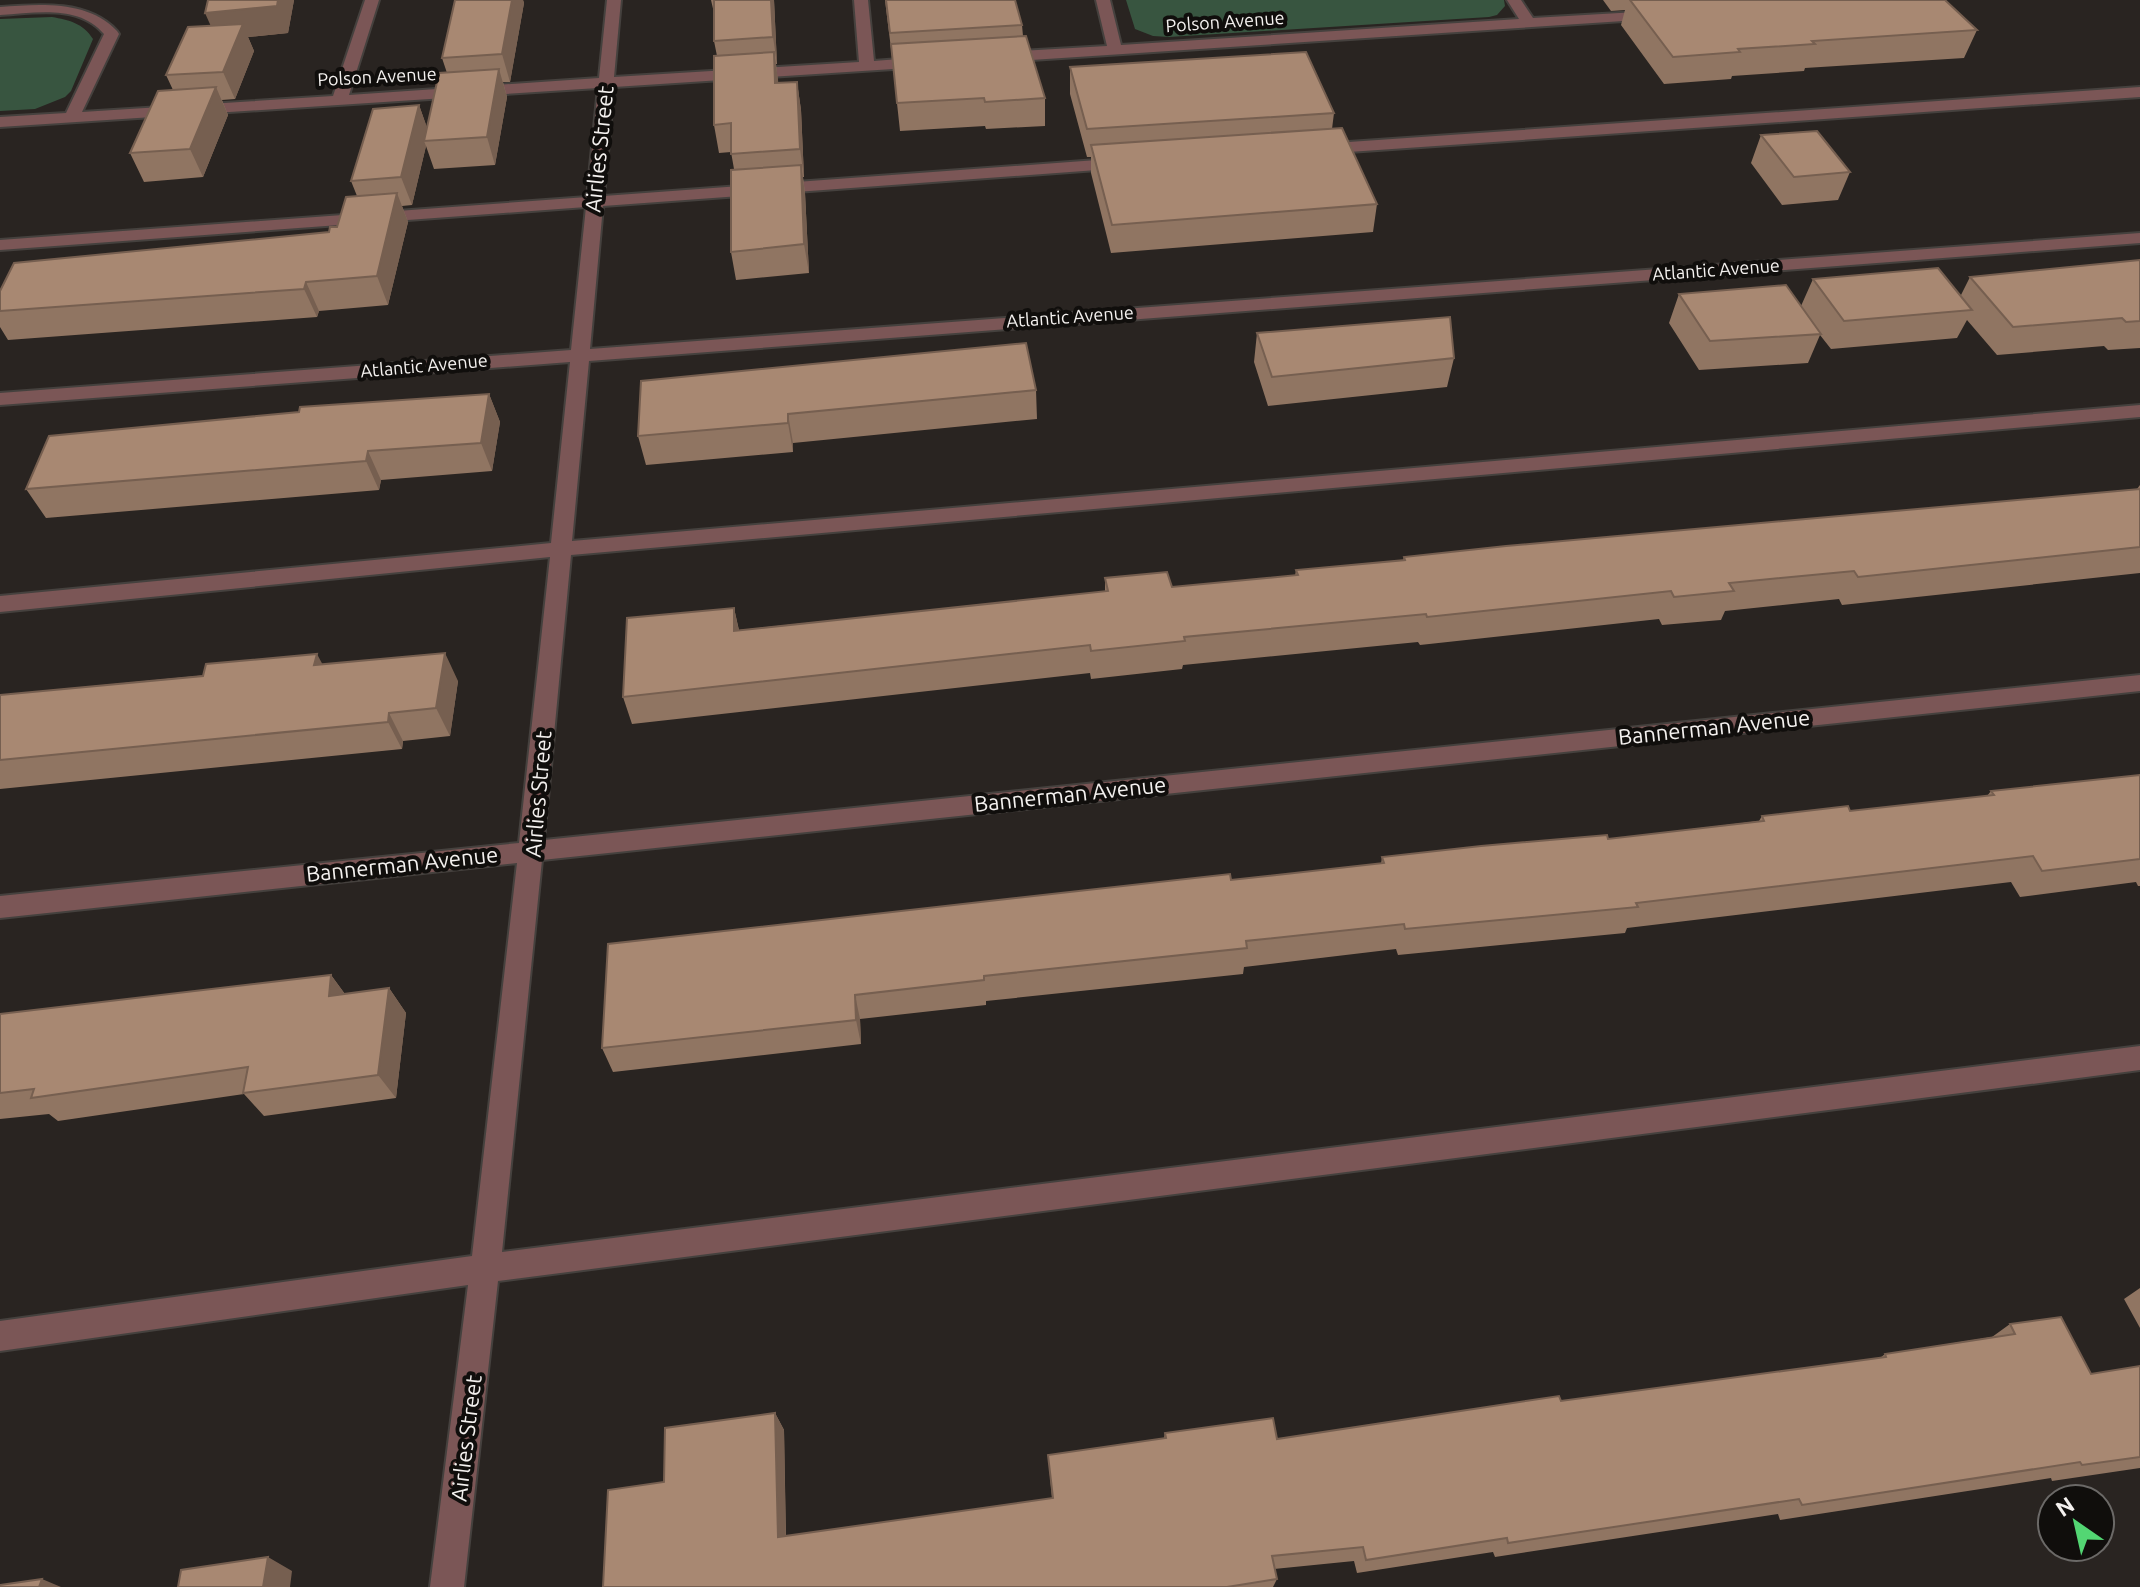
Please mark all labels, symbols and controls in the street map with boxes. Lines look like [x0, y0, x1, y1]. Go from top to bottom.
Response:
street label: Polson Avenue [1165, 7, 1285, 35]
street label: Polson Avenue [317, 63, 437, 89]
street label: Airlies Street [579, 84, 618, 214]
street label: Atlantic Avenue [1652, 255, 1780, 283]
street label: Atlantic Avenue [1006, 302, 1134, 330]
street label: Atlantic Avenue [359, 349, 488, 381]
street label: Bannerman Avenue [1617, 704, 1811, 749]
street label: Airlies Street [520, 729, 556, 858]
street label: Bannerman Avenue [973, 771, 1167, 816]
street label: Bannerman Avenue [305, 841, 499, 886]
street label: Airlies Street [445, 1373, 486, 1503]
north arrow [2036, 1483, 2116, 1563]
text: N [2051, 1491, 2078, 1521]

